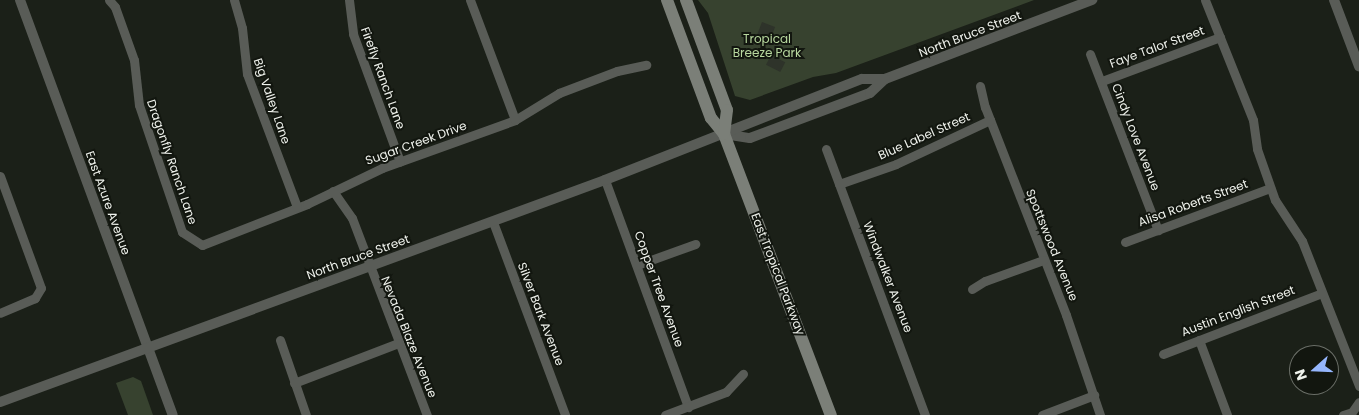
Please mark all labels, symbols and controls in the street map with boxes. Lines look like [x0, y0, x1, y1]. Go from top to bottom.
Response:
street label: North Bruce Street [917, 8, 1023, 60]
street label: Faye Talor Street [1108, 23, 1206, 71]
street label: Firefly Ranch Lane [358, 25, 408, 131]
park label: Tropical Breeze Park [733, 32, 801, 60]
street label: Big Valley Lane [251, 56, 293, 146]
street label: Cindy Love Avenue [1109, 82, 1163, 192]
street label: Dragonfly Ranch Lane [144, 98, 200, 226]
street label: Blue Label Street [876, 109, 972, 163]
street label: Sugar Creek Drive [363, 118, 469, 168]
street label: East Azure Avenue [83, 149, 133, 257]
street label: Alisa Roberts Street [1136, 176, 1250, 230]
street label: Spottswood Avenue [1023, 187, 1081, 303]
street label: East Tropical Parkway [748, 211, 808, 337]
street label: Windwalker Avenue [860, 219, 916, 335]
street label: Copper Tree Avenue [631, 229, 687, 349]
street label: North Bruce Street [305, 232, 411, 282]
street label: Silver Bark Avenue [515, 260, 567, 368]
street label: Nevada Blaze Avenue [378, 274, 440, 400]
street label: Austin English Street [1179, 283, 1297, 339]
north arrow [1289, 345, 1339, 395]
text: N [1290, 366, 1312, 383]

